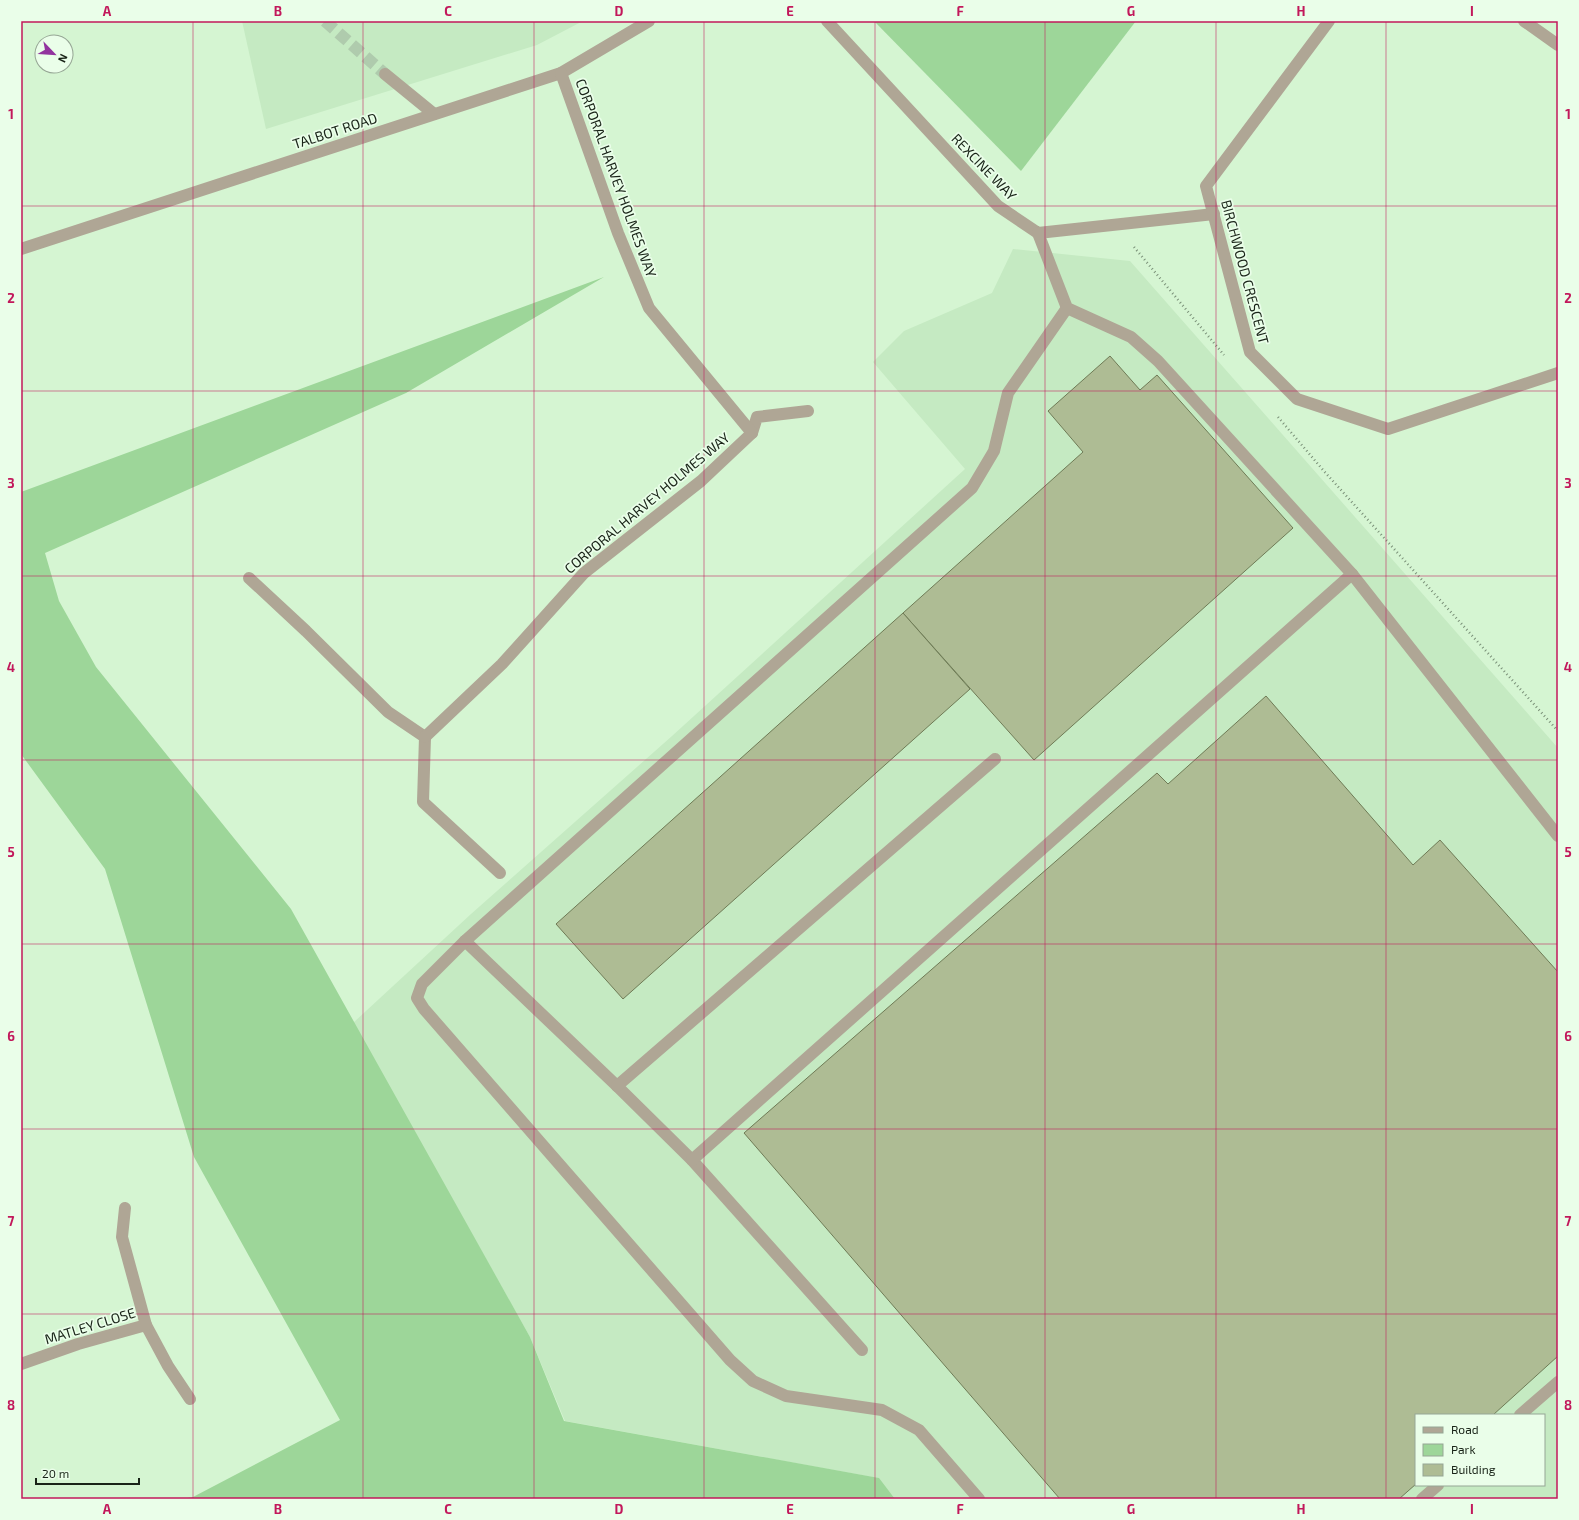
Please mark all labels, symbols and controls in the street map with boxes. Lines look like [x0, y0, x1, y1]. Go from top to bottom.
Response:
text: A [103, 3, 112, 19]
text: B [274, 3, 282, 19]
text: C [444, 3, 452, 19]
text: D [615, 3, 624, 19]
text: E [786, 3, 794, 19]
text: F [956, 3, 964, 19]
text: G [1127, 3, 1135, 19]
text: H [1297, 3, 1306, 19]
text: I [1470, 3, 1474, 19]
north arrow [34, 34, 74, 74]
text: N [56, 52, 71, 65]
street label: CORPORAL HARVEY HOLMES WAY [573, 76, 660, 280]
text: 1 [8, 106, 14, 122]
text: 1 [1565, 106, 1571, 122]
street label: TALBOT ROAD [290, 109, 379, 152]
street label: REXCINE WAY [948, 130, 1020, 203]
street label: BIRCHWOOD CRESCENT [1218, 198, 1273, 346]
text: 2 [7, 290, 15, 306]
text: 2 [1564, 290, 1572, 306]
street label: CORPORAL HARVEY HOLMES WAY [561, 429, 733, 577]
text: 3 [7, 475, 15, 491]
text: 3 [1564, 475, 1572, 491]
text: 4 [7, 659, 15, 675]
text: 4 [1564, 659, 1572, 675]
text: 5 [7, 844, 15, 860]
text: 5 [1564, 844, 1572, 860]
text: 6 [7, 1028, 15, 1044]
text: 6 [1564, 1028, 1572, 1044]
text: 7 [8, 1213, 15, 1229]
text: 7 [1565, 1213, 1572, 1229]
street label: MATLEY CLOSE [42, 1304, 137, 1347]
text: 8 [7, 1397, 15, 1413]
text: 8 [1564, 1397, 1572, 1413]
legend [1415, 1414, 1545, 1486]
text: Road [1451, 1422, 1479, 1436]
text: Park [1451, 1442, 1476, 1456]
scale bar [36, 1460, 139, 1486]
text: Building [1451, 1462, 1496, 1476]
text: 20 m [42, 1466, 69, 1480]
text: A [103, 1501, 112, 1517]
text: B [274, 1501, 282, 1517]
text: C [444, 1501, 452, 1517]
text: D [615, 1501, 624, 1517]
text: E [786, 1501, 794, 1517]
text: F [956, 1501, 964, 1517]
text: G [1127, 1501, 1135, 1517]
text: H [1297, 1501, 1306, 1517]
text: I [1470, 1501, 1474, 1517]

